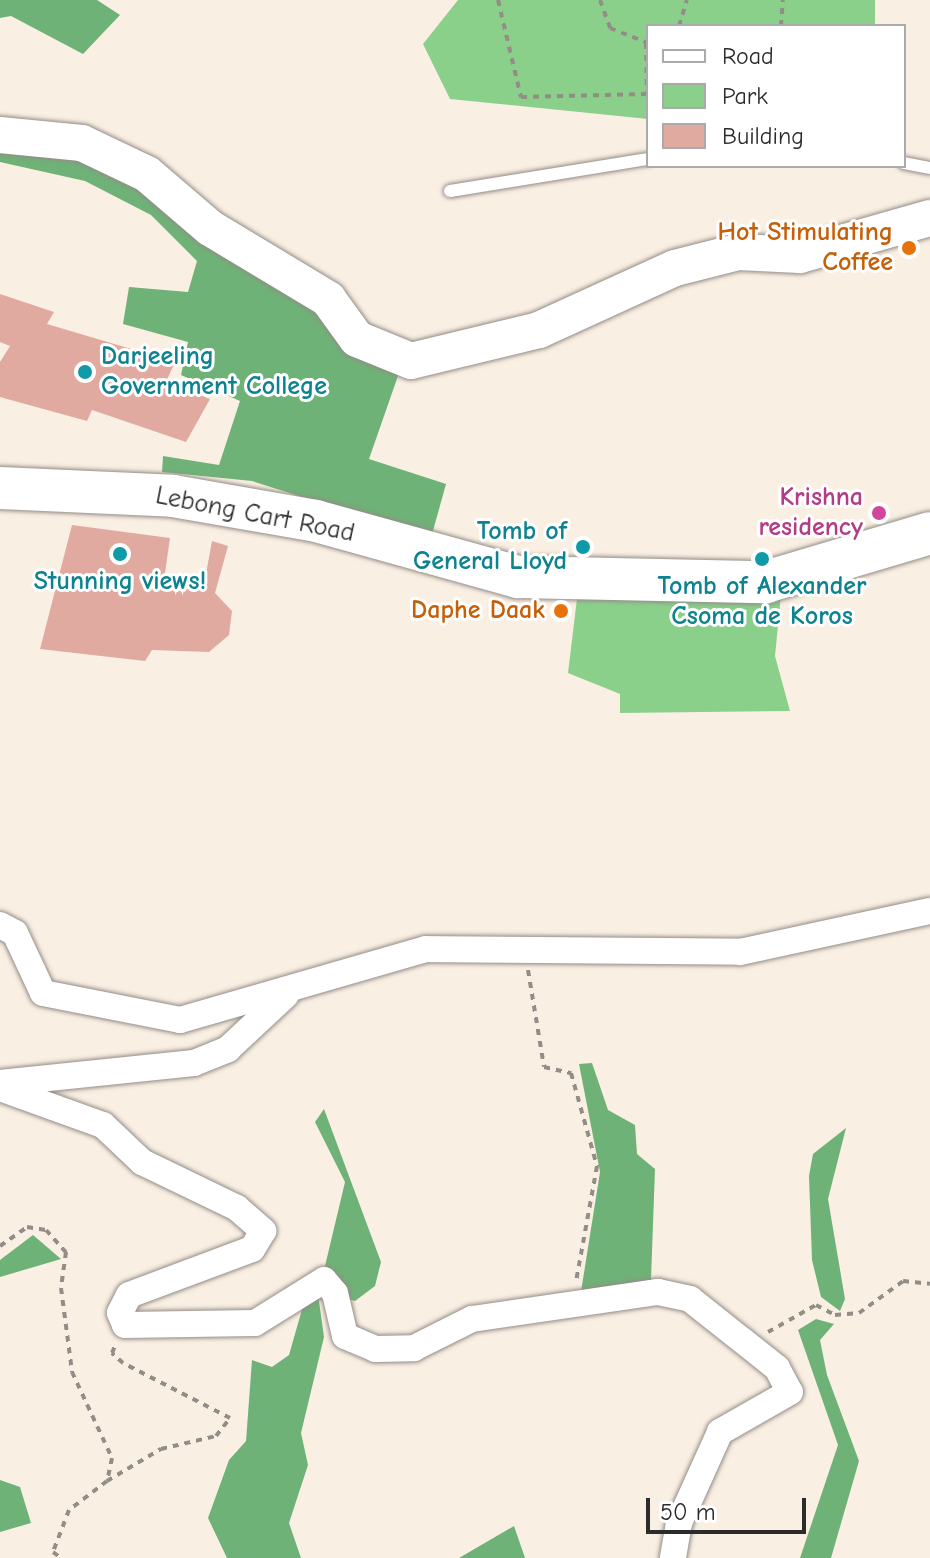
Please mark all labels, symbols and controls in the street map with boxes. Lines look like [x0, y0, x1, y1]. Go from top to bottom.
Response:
legend [646, 24, 906, 168]
text: Road [722, 42, 774, 70]
text: Park [722, 82, 768, 110]
text: Building [722, 122, 804, 150]
place label: Hot Stimulating Coffee [718, 217, 893, 278]
marker: Hot Stimulating Coffee [900, 239, 918, 257]
place label: Darjeeling Government College [101, 341, 327, 402]
marker: Darjeeling Government College [76, 363, 94, 381]
street label: Lebong Cart Road [153, 480, 357, 550]
place label: Krishna residency [759, 482, 863, 544]
marker: Krishna residency [870, 504, 888, 522]
place label: Tomb of General Lloyd [413, 516, 567, 578]
marker: Tomb of General Lloyd [574, 538, 592, 556]
marker: Stunning views! [111, 545, 129, 563]
marker: Tomb of Alexander Csoma de Koros [753, 550, 771, 568]
place label: Stunning views! [34, 566, 206, 598]
place label: Tomb of Alexander Csoma de Koros [657, 571, 867, 632]
place label: Daphe Daak [411, 595, 545, 627]
marker: Daphe Daak [552, 602, 570, 620]
scale bar [650, 1482, 810, 1532]
text: 50 m [660, 1498, 716, 1526]

